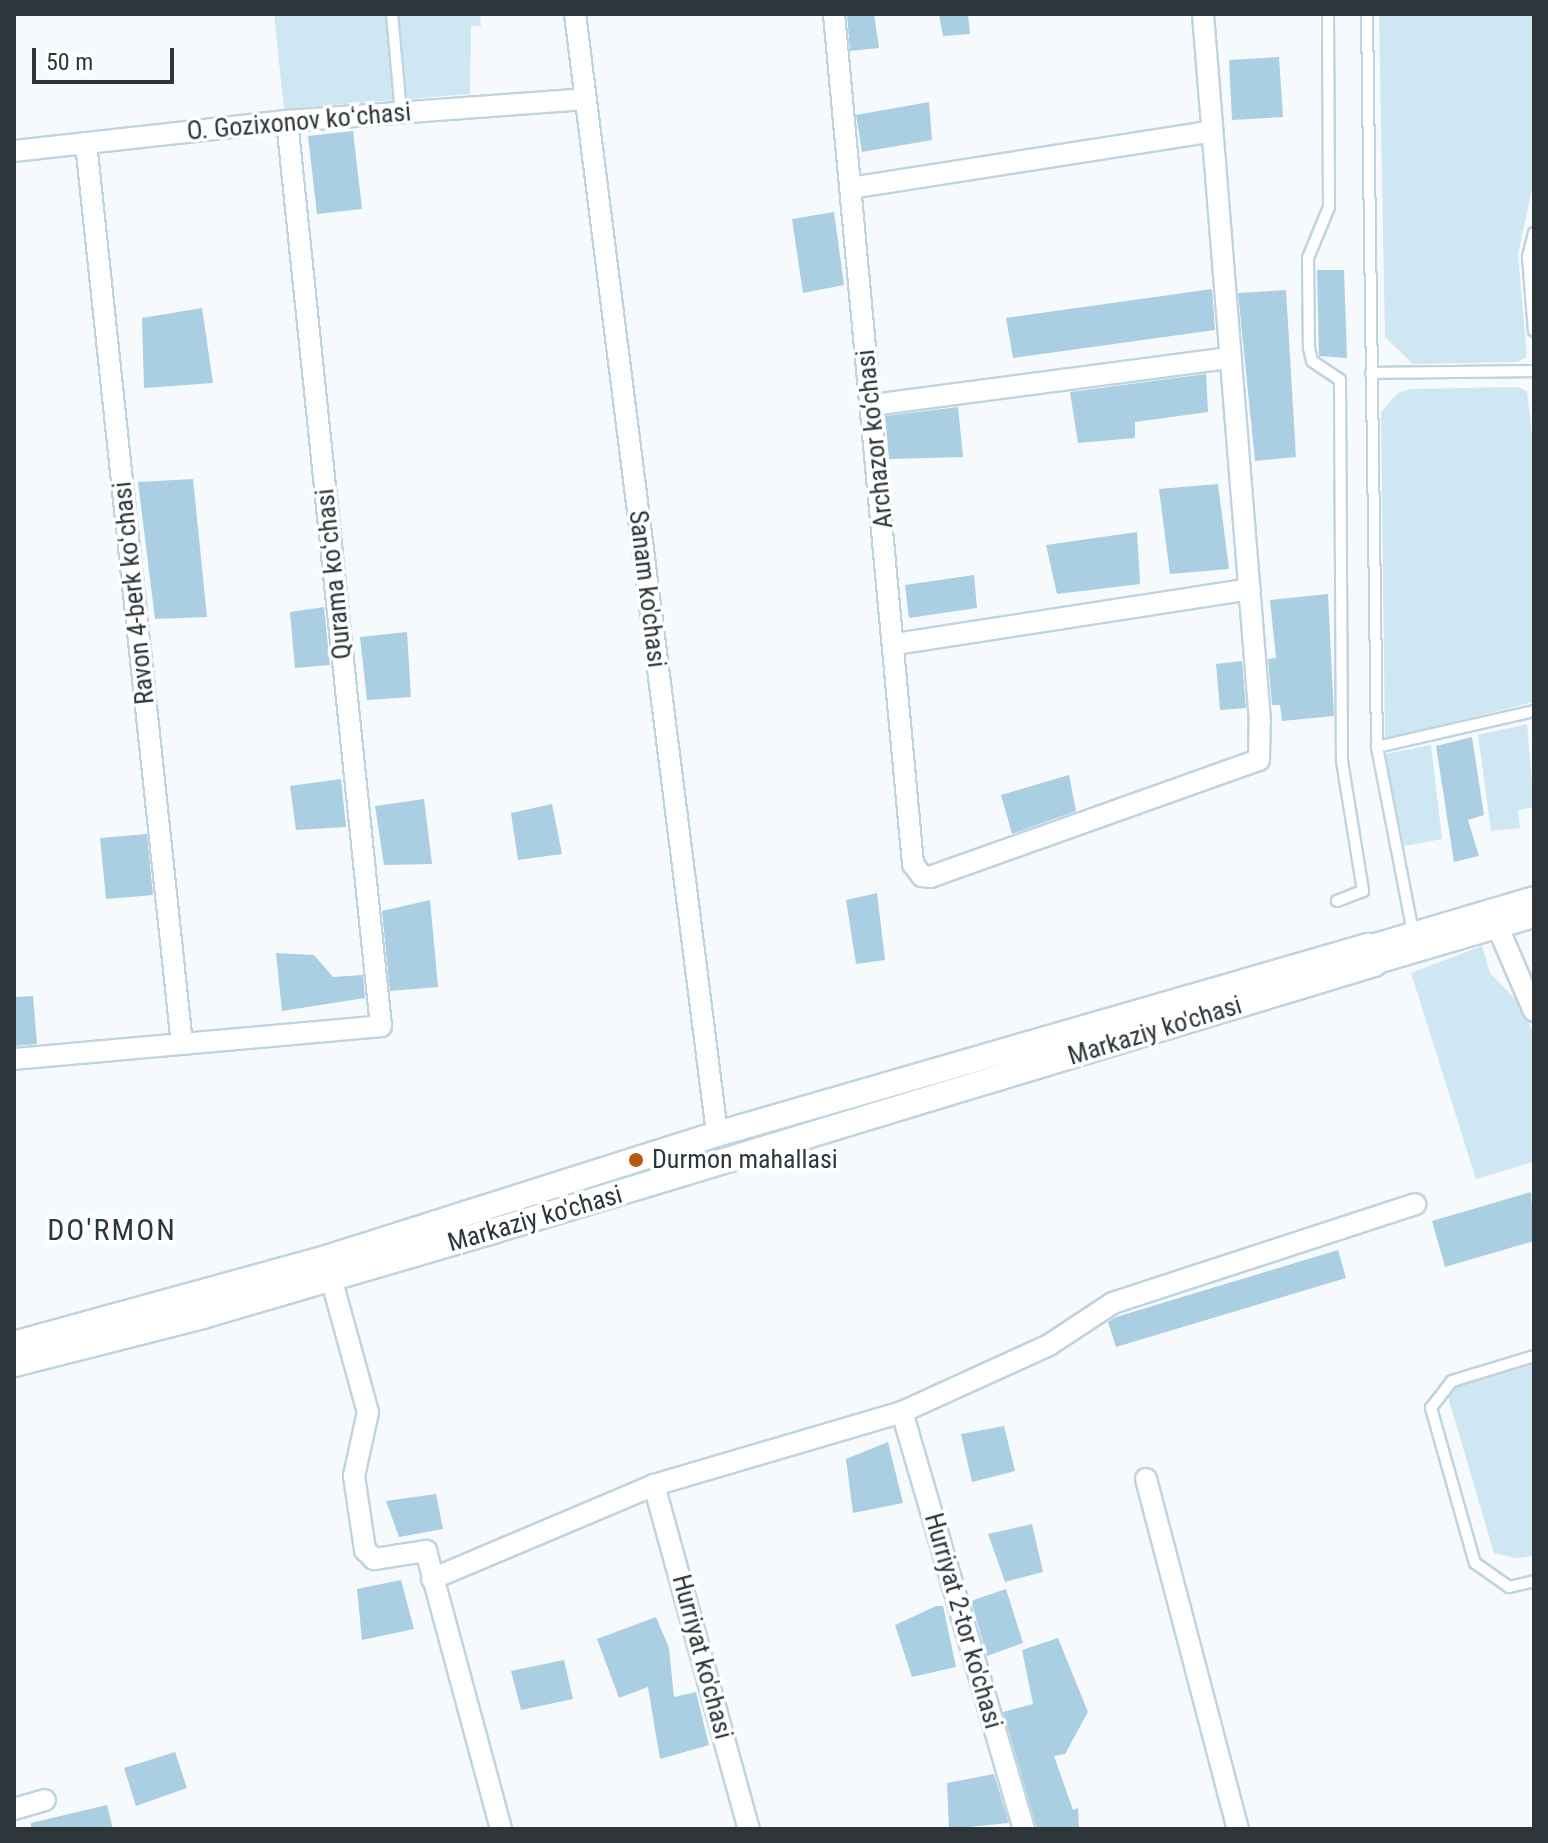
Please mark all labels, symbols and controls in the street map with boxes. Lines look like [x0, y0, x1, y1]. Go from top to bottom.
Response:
scale bar [36, 32, 178, 82]
text: 50 m [46, 48, 93, 76]
street label: O. Gozixonov koʻchasi [186, 97, 412, 147]
street label: Archazor ko‘chasi [850, 348, 900, 530]
street label: Ravon 4-berk koʻchasi [107, 480, 161, 706]
street label: Qurama koʻchasi [310, 487, 358, 661]
street label: Sanam ko'chasi [622, 509, 672, 669]
street label: Markaziy ko'chasi [1064, 990, 1246, 1072]
place label: Durmon mahallasi [652, 1144, 838, 1176]
marker: Durmon mahallasi [627, 1151, 645, 1169]
street label: Markaziy ko'chasi [444, 1179, 626, 1259]
district label: DO'RMON [47, 1212, 177, 1248]
street label: Hurriyat 2-tor ko'chasi [917, 1510, 1009, 1732]
street label: Hurriyat ko'chasi [665, 1571, 739, 1743]

